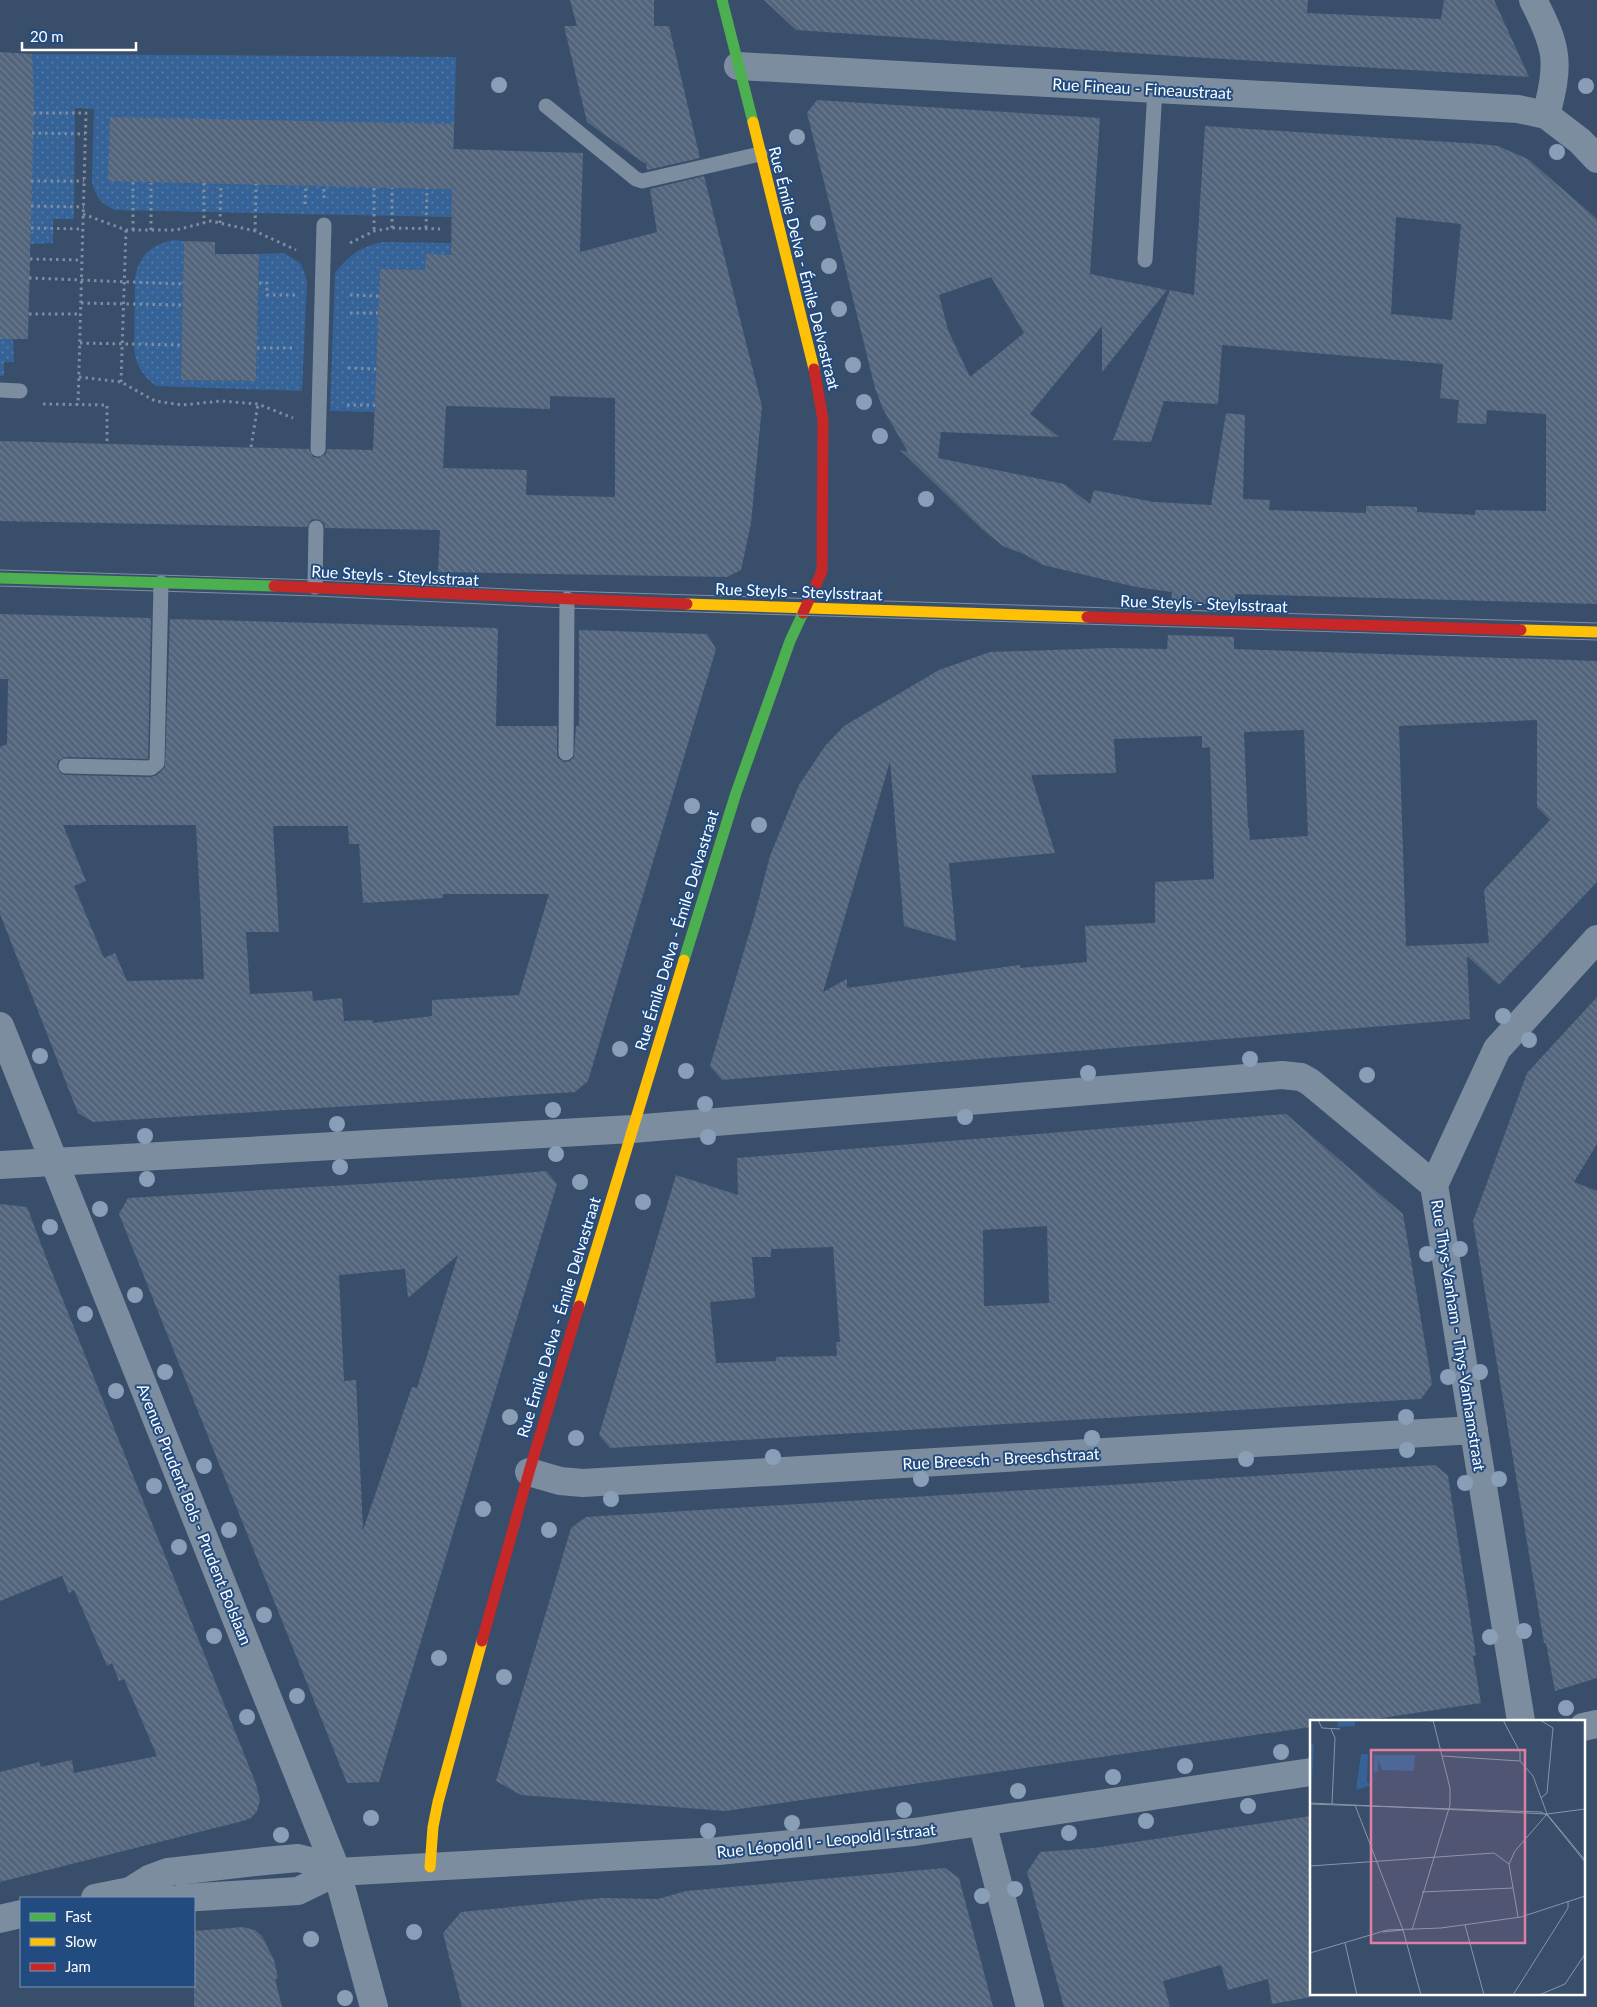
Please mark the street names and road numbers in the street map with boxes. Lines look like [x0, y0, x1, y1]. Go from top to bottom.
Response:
street label: Rue Fineau - Fineaustraat [1052, 74, 1232, 102]
street label: Rue Émile Delva - Émile Delvastraat [765, 144, 845, 392]
street label: Rue Steyls - Steylsstraat [311, 561, 479, 589]
street label: Rue Steyls - Steylsstraat [715, 579, 883, 603]
street label: Rue Steyls - Steylsstraat [1120, 591, 1288, 615]
street label: Rue Émile Delva - Émile Delvastraat [630, 807, 722, 1053]
street label: Rue Émile Delva - Émile Delvastraat [512, 1194, 604, 1440]
street label: Rue Thys-Vanham - Thys-Vanhamstraat [1428, 1198, 1490, 1472]
street label: Avenue Prudent Bols - Prudent Bolslaan [134, 1380, 256, 1648]
street label: Rue Breesch - Breeschstraat [902, 1443, 1100, 1473]
street label: Rue Léopold I - Leopold I-straat [716, 1819, 937, 1861]

